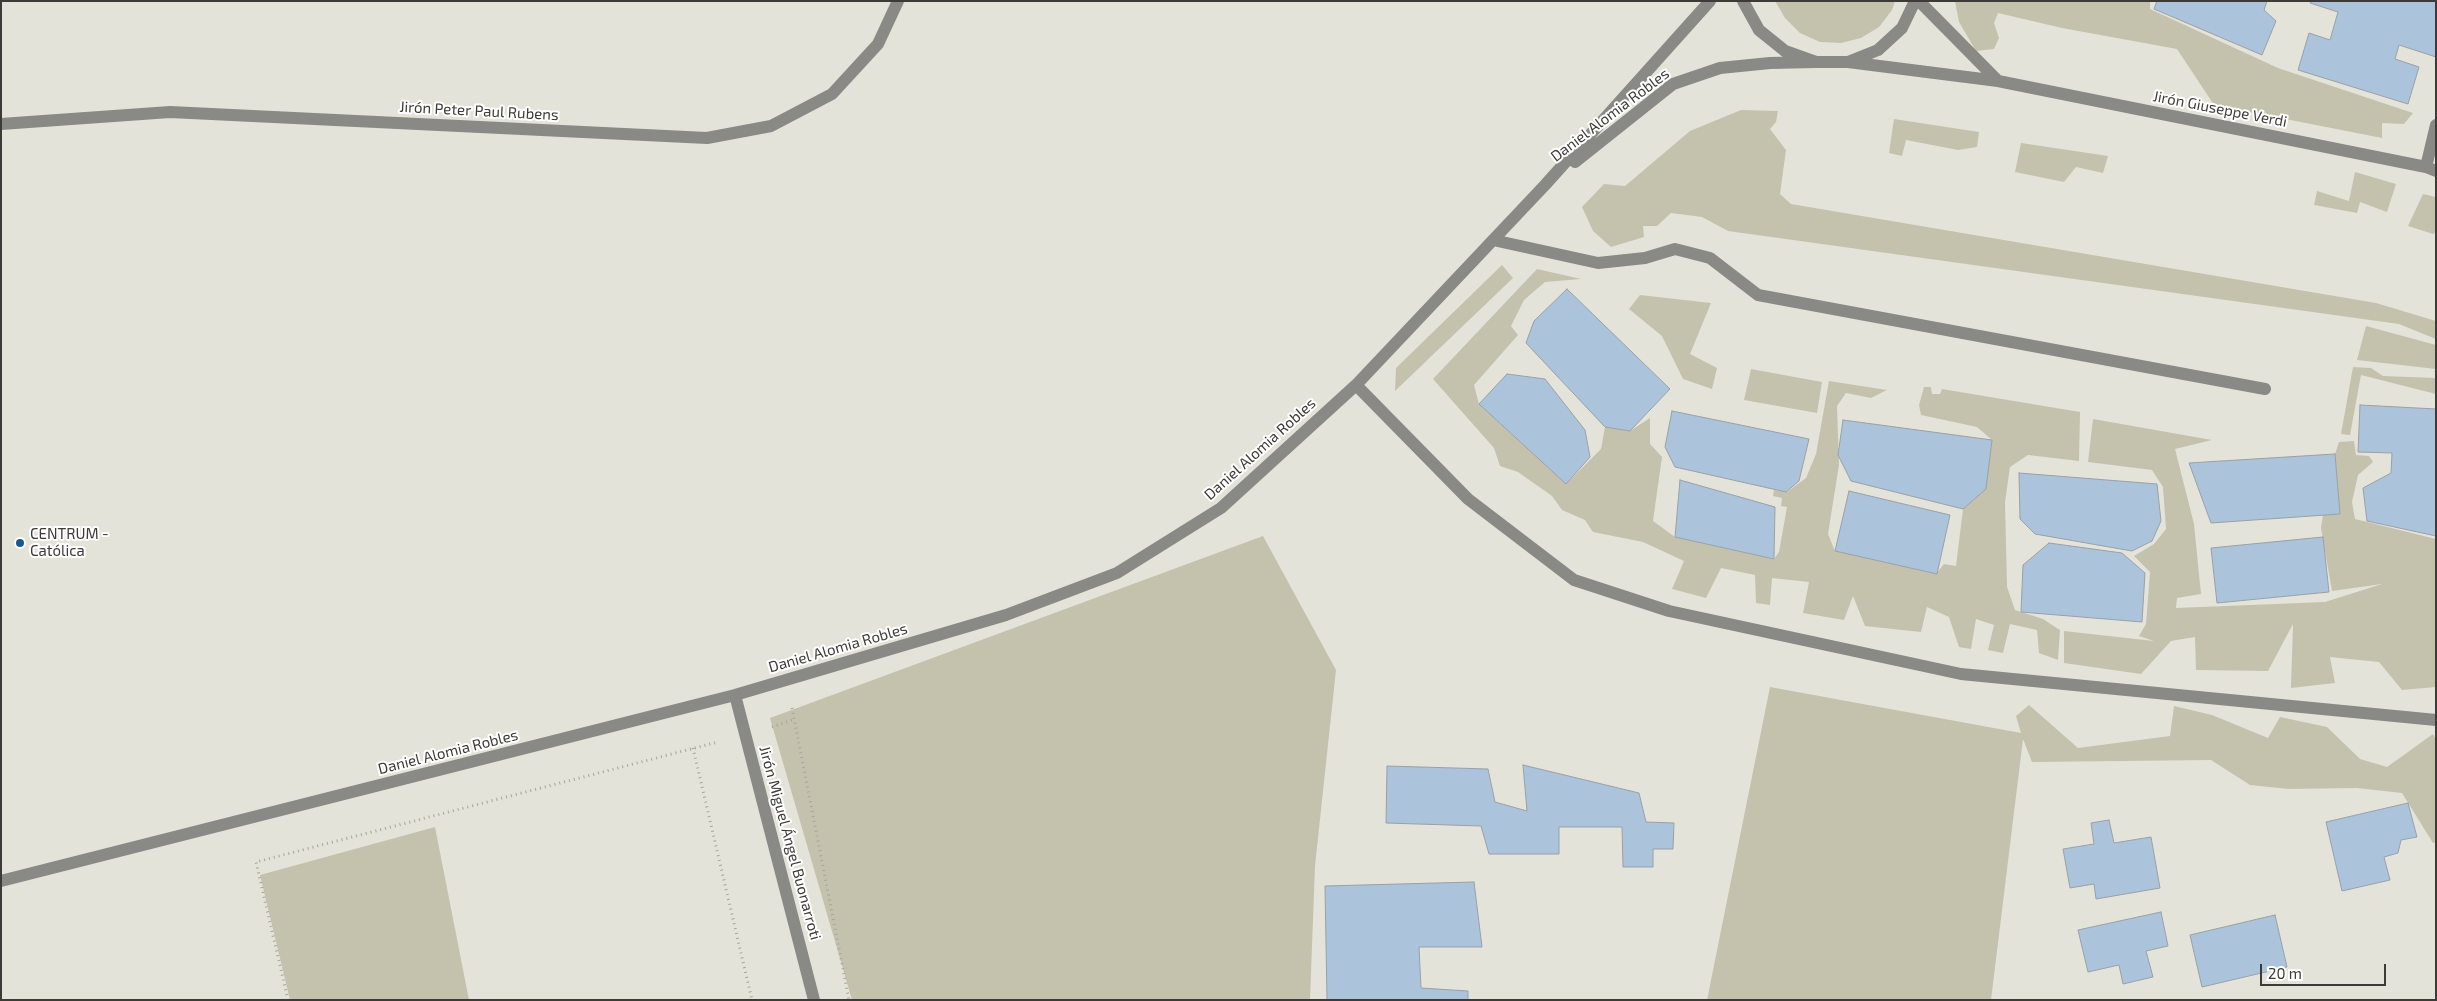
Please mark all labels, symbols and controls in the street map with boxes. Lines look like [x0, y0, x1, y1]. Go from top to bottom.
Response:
street label: Daniel Alomia Robles [1547, 65, 1673, 165]
street label: Jirón Giuseppe Verdi [2151, 87, 2289, 131]
street label: Jirón Peter Paul Rubens [399, 98, 559, 124]
street label: Daniel Alomia Robles [1201, 394, 1319, 504]
place label: CENTRUM - Católica [30, 525, 109, 560]
marker: CENTRUM - Católica [14, 537, 26, 549]
street label: Daniel Alomia Robles [766, 620, 910, 676]
street label: Daniel Alomia Robles [376, 726, 520, 778]
street label: Jirón Miguel Ángel Buonarroti [755, 744, 825, 942]
scale bar [2262, 954, 2388, 986]
text: 20 m [2268, 964, 2302, 982]

